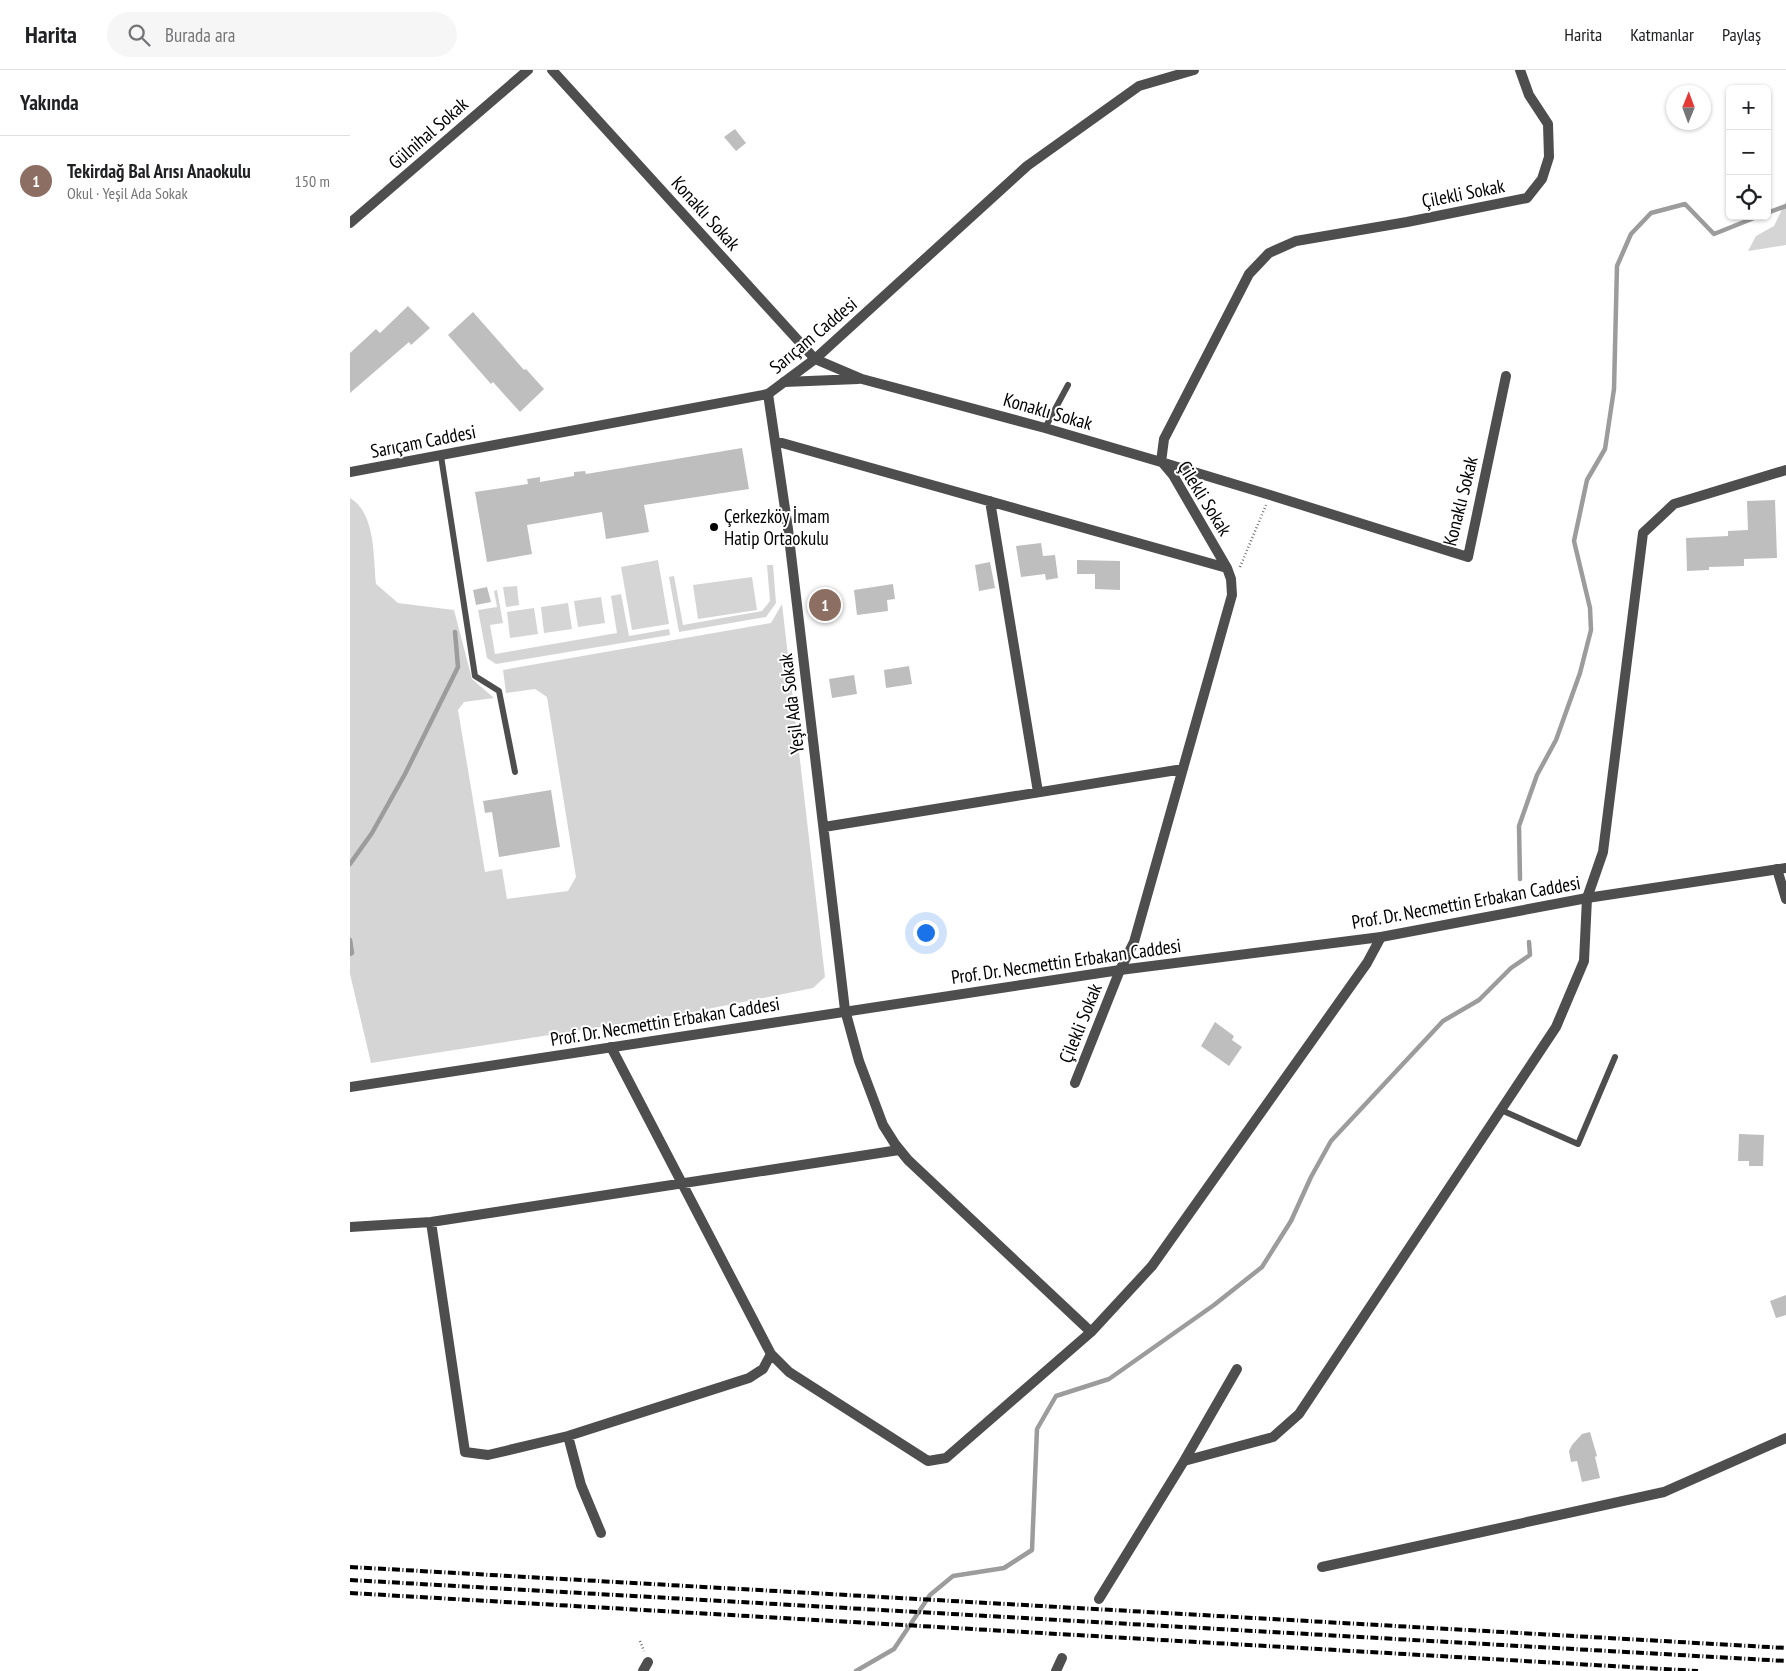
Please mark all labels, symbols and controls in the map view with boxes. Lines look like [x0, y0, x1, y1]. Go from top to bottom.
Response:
search box [107, 12, 457, 57]
text: Harita [25, 19, 77, 50]
icon: search [125, 21, 153, 49]
text: Burada ara [165, 23, 235, 47]
text: Harita [1564, 23, 1602, 46]
text: Katmanlar [1630, 23, 1694, 46]
text: Paylaş [1722, 23, 1761, 46]
north arrow [1666, 85, 1711, 130]
map controls [1726, 85, 1771, 220]
button: + [1726, 85, 1771, 130]
text: Yakında [20, 89, 79, 116]
street label: Gülnihal Sokak [383, 92, 473, 174]
button: − [1726, 130, 1771, 175]
text: Tekirdağ Bal Arısı Anaokulu [67, 159, 251, 183]
text: 1 [32, 171, 40, 191]
text: 150 m [295, 171, 330, 191]
street label: Konaklı Sokak [666, 171, 746, 255]
street label: Çilekli Sokak [1420, 173, 1507, 213]
button: locate [1726, 175, 1771, 220]
text: Okul · Yeşil Ada Sokak [67, 183, 188, 203]
street label: Sarıçam Caddesi [764, 292, 862, 378]
street label: Konaklı Sokak [1001, 387, 1096, 435]
street label: Sarıçam Caddesi [368, 419, 478, 463]
street label: Konaklı Sokak [1437, 453, 1483, 548]
street label: Çilekli Sokak [1173, 456, 1238, 540]
place label: Çerkezköy İmam Hatip Ortaokulu [724, 504, 830, 550]
marker: Çerkezköy İmam Hatip Ortaokulu [708, 521, 720, 533]
pin: 1 [809, 586, 841, 624]
street label: Yeşil Ada Sokak [773, 652, 809, 756]
street label: Prof. Dr. Necmettin Erbakan Caddesi [1350, 870, 1582, 934]
your location [913, 920, 939, 946]
street label: Prof. Dr. Necmettin Erbakan Caddesi [950, 933, 1182, 989]
street label: Çilekli Sokak [1053, 979, 1107, 1066]
street label: Prof. Dr. Necmettin Erbakan Caddesi [549, 991, 781, 1051]

